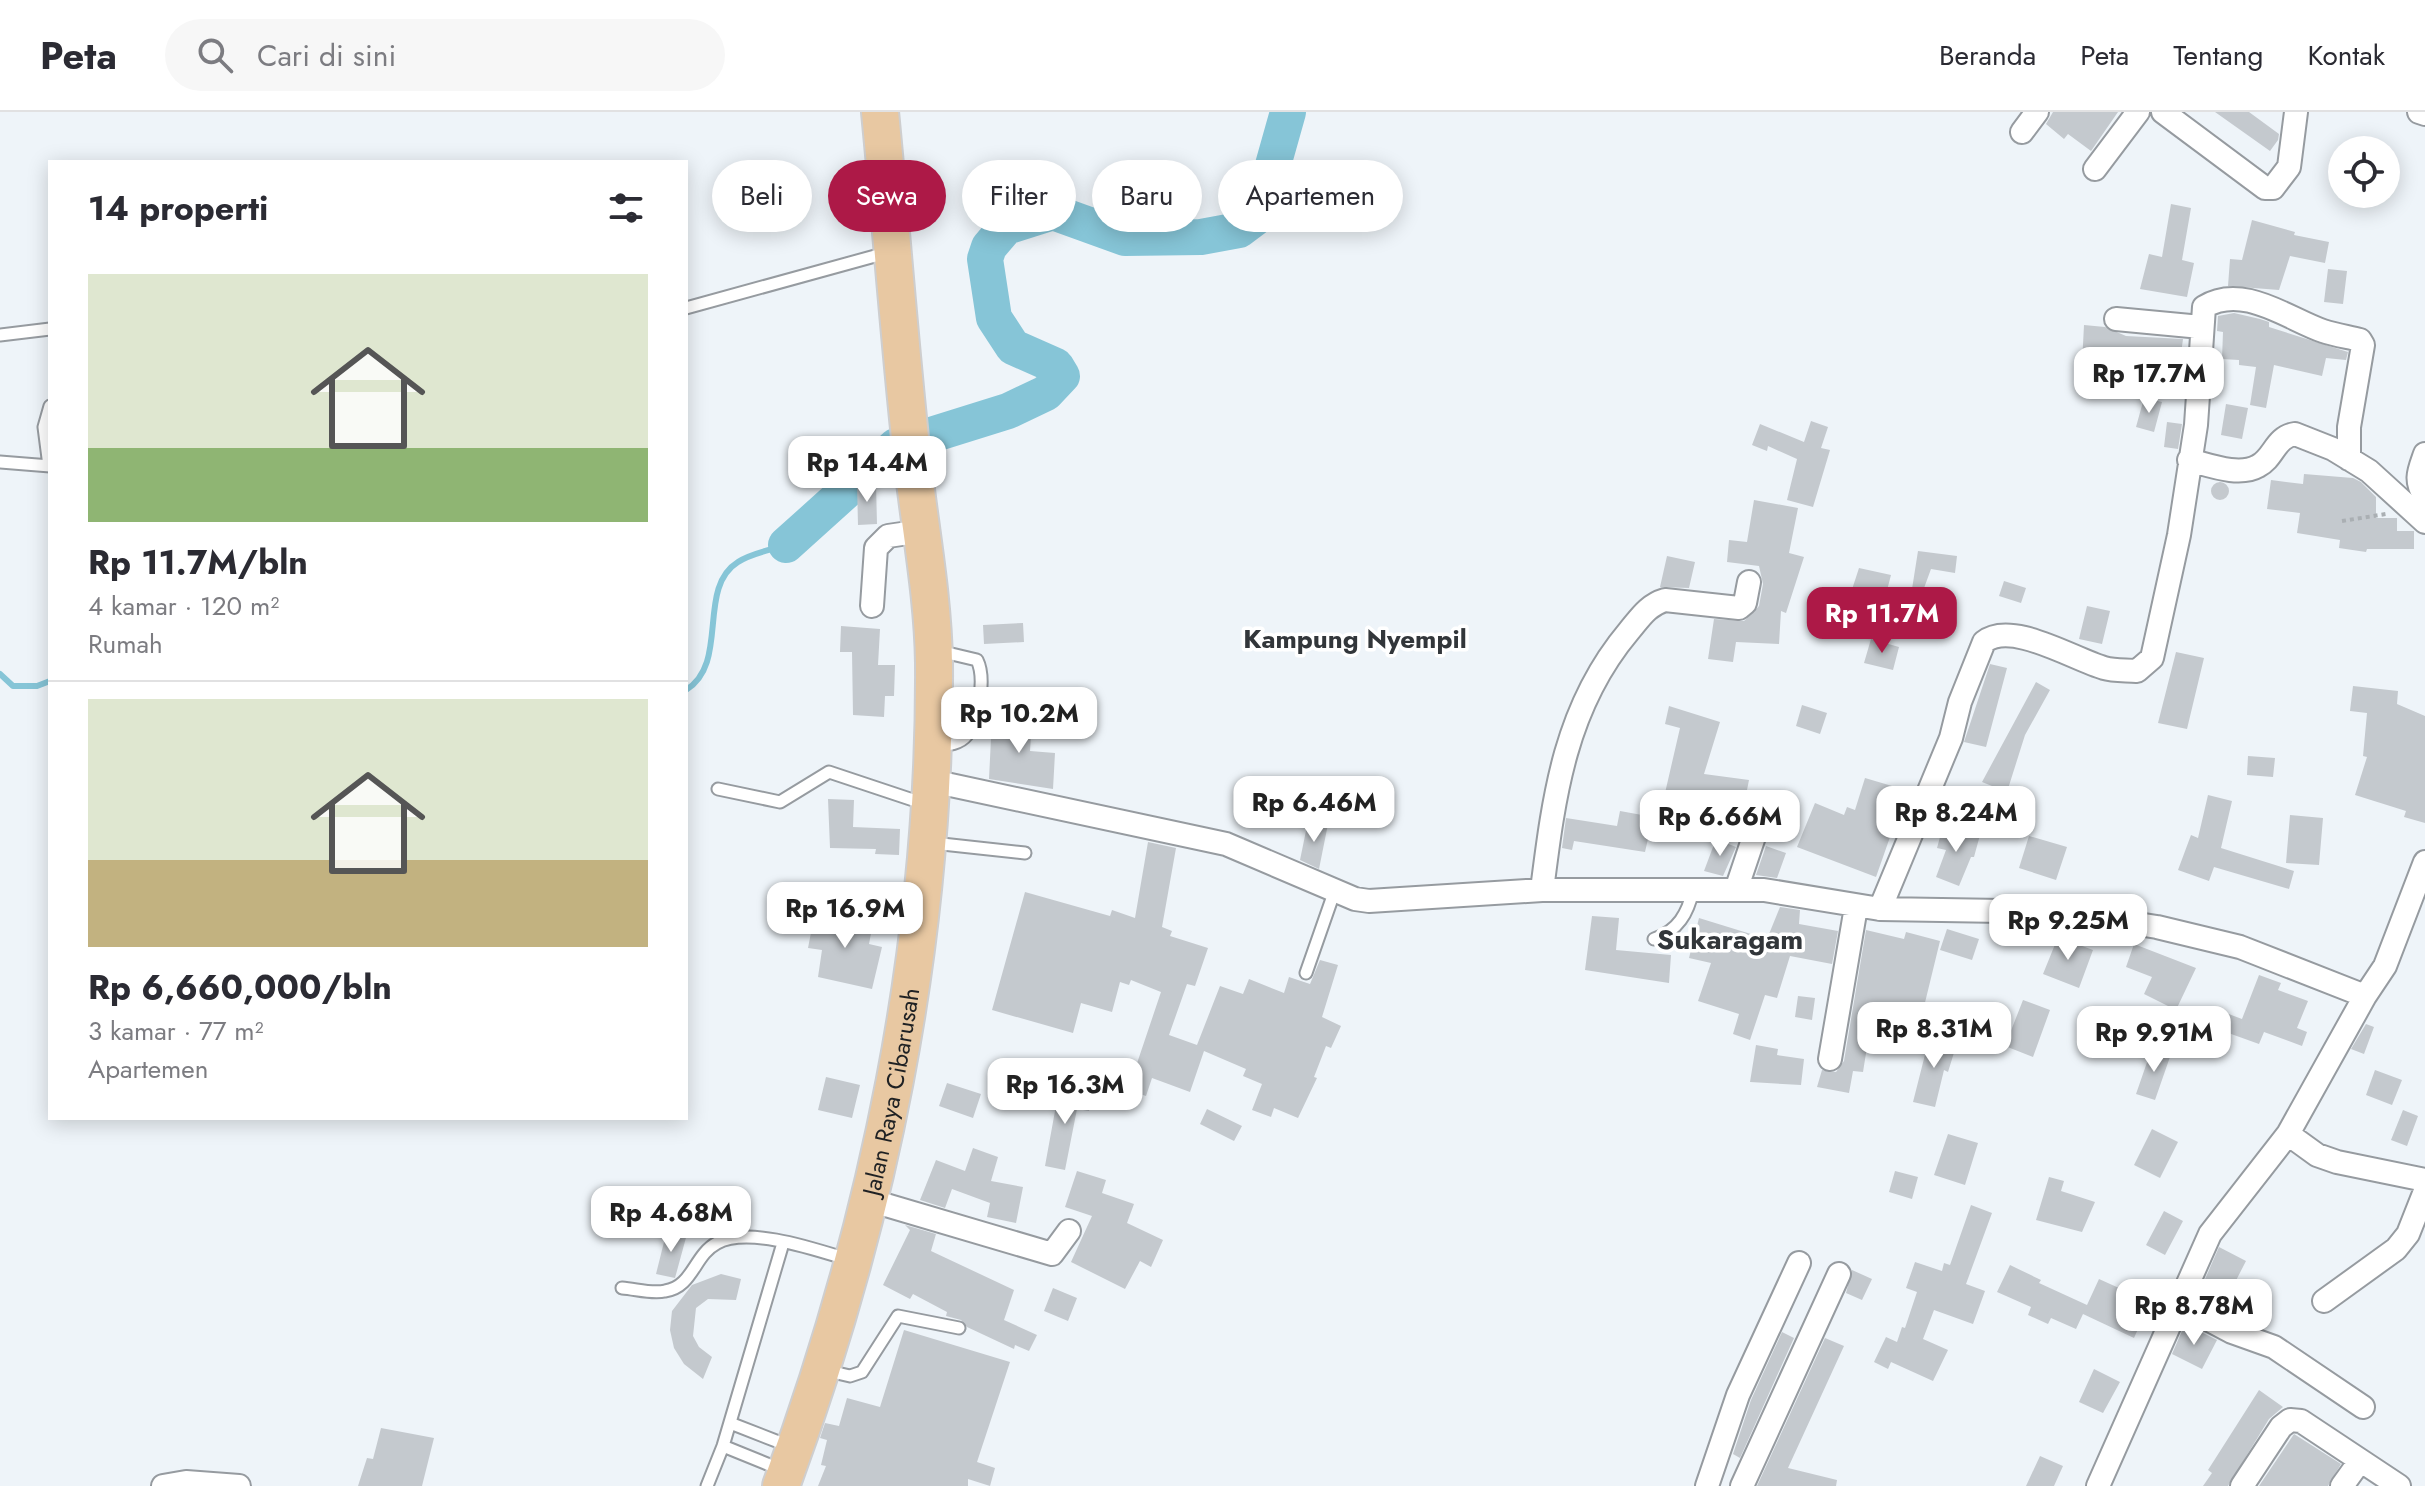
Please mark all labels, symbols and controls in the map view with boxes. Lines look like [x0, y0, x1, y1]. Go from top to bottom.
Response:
search box [165, 19, 725, 91]
text: Peta [40, 28, 117, 83]
icon: search [193, 33, 237, 77]
text: Cari di sini [257, 34, 396, 77]
text: Beranda [1939, 35, 2036, 76]
text: Peta [2080, 35, 2129, 76]
text: Tentang [2173, 35, 2264, 76]
text: Kontak [2308, 35, 2385, 76]
map controls [2328, 136, 2400, 208]
button: locate [2328, 136, 2400, 208]
chip: Beli [712, 160, 812, 232]
chip: Sewa [828, 160, 946, 232]
chip: Filter [962, 160, 1076, 232]
chip: Baru [1092, 160, 1202, 232]
chip: Apartemen [1218, 160, 1403, 232]
text: 14 properti [88, 184, 268, 233]
icon: filters [604, 186, 648, 230]
icon: home [296, 326, 440, 470]
pin: Rp 17.7M [2066, 347, 2232, 415]
text: Rp 17.7M [2092, 354, 2206, 392]
pin: Rp 14.4M [784, 436, 950, 504]
text: Rp 14.4M [806, 443, 928, 481]
text: Rp 11.7M/bln [88, 538, 308, 587]
text: 4 kamar · 120 m² [88, 587, 279, 625]
pin: Rp 11.7M [1799, 587, 1965, 655]
text: Rp 11.7M [1825, 594, 1939, 632]
district label: Kampung Nyempil [1243, 620, 1467, 658]
text: Rumah [88, 625, 163, 663]
pin: Rp 10.2M [936, 687, 1102, 755]
text: Rp 10.2M [959, 694, 1079, 732]
icon: home [296, 751, 440, 895]
pin: Rp 6.46M [1231, 776, 1397, 844]
text: Rp 6.46M [1251, 783, 1377, 821]
pin: Rp 8.24M [1873, 786, 2039, 854]
pin: Rp 6.66M [1637, 790, 1803, 858]
text: Rp 8.24M [1894, 793, 2018, 831]
text: Rp 6.66M [1658, 797, 1782, 835]
pin: Rp 16.9M [762, 882, 928, 950]
text: Rp 16.9M [785, 889, 905, 927]
pin: Rp 9.25M [1985, 894, 2151, 962]
text: Rp 9.25M [2007, 901, 2129, 939]
district label: Sukaragam [1657, 919, 1803, 960]
text: Rp 6,660,000/bln [88, 963, 392, 1012]
street label: Jalan Raya Cibarusah [852, 985, 928, 1202]
pin: Rp 8.31M [1851, 1002, 2017, 1070]
pin: Rp 9.91M [2071, 1006, 2237, 1074]
text: Rp 8.31M [1875, 1009, 1993, 1047]
text: 3 kamar · 77 m² [88, 1012, 263, 1050]
text: Rp 9.91M [2095, 1013, 2213, 1051]
text: Apartemen [88, 1050, 208, 1088]
pin: Rp 16.3M [982, 1058, 1148, 1126]
text: Rp 16.3M [1006, 1065, 1124, 1103]
pin: Rp 4.68M [588, 1186, 754, 1254]
text: Rp 4.68M [609, 1193, 733, 1231]
pin: Rp 8.78M [2111, 1279, 2277, 1347]
text: Rp 8.78M [2134, 1286, 2254, 1324]

